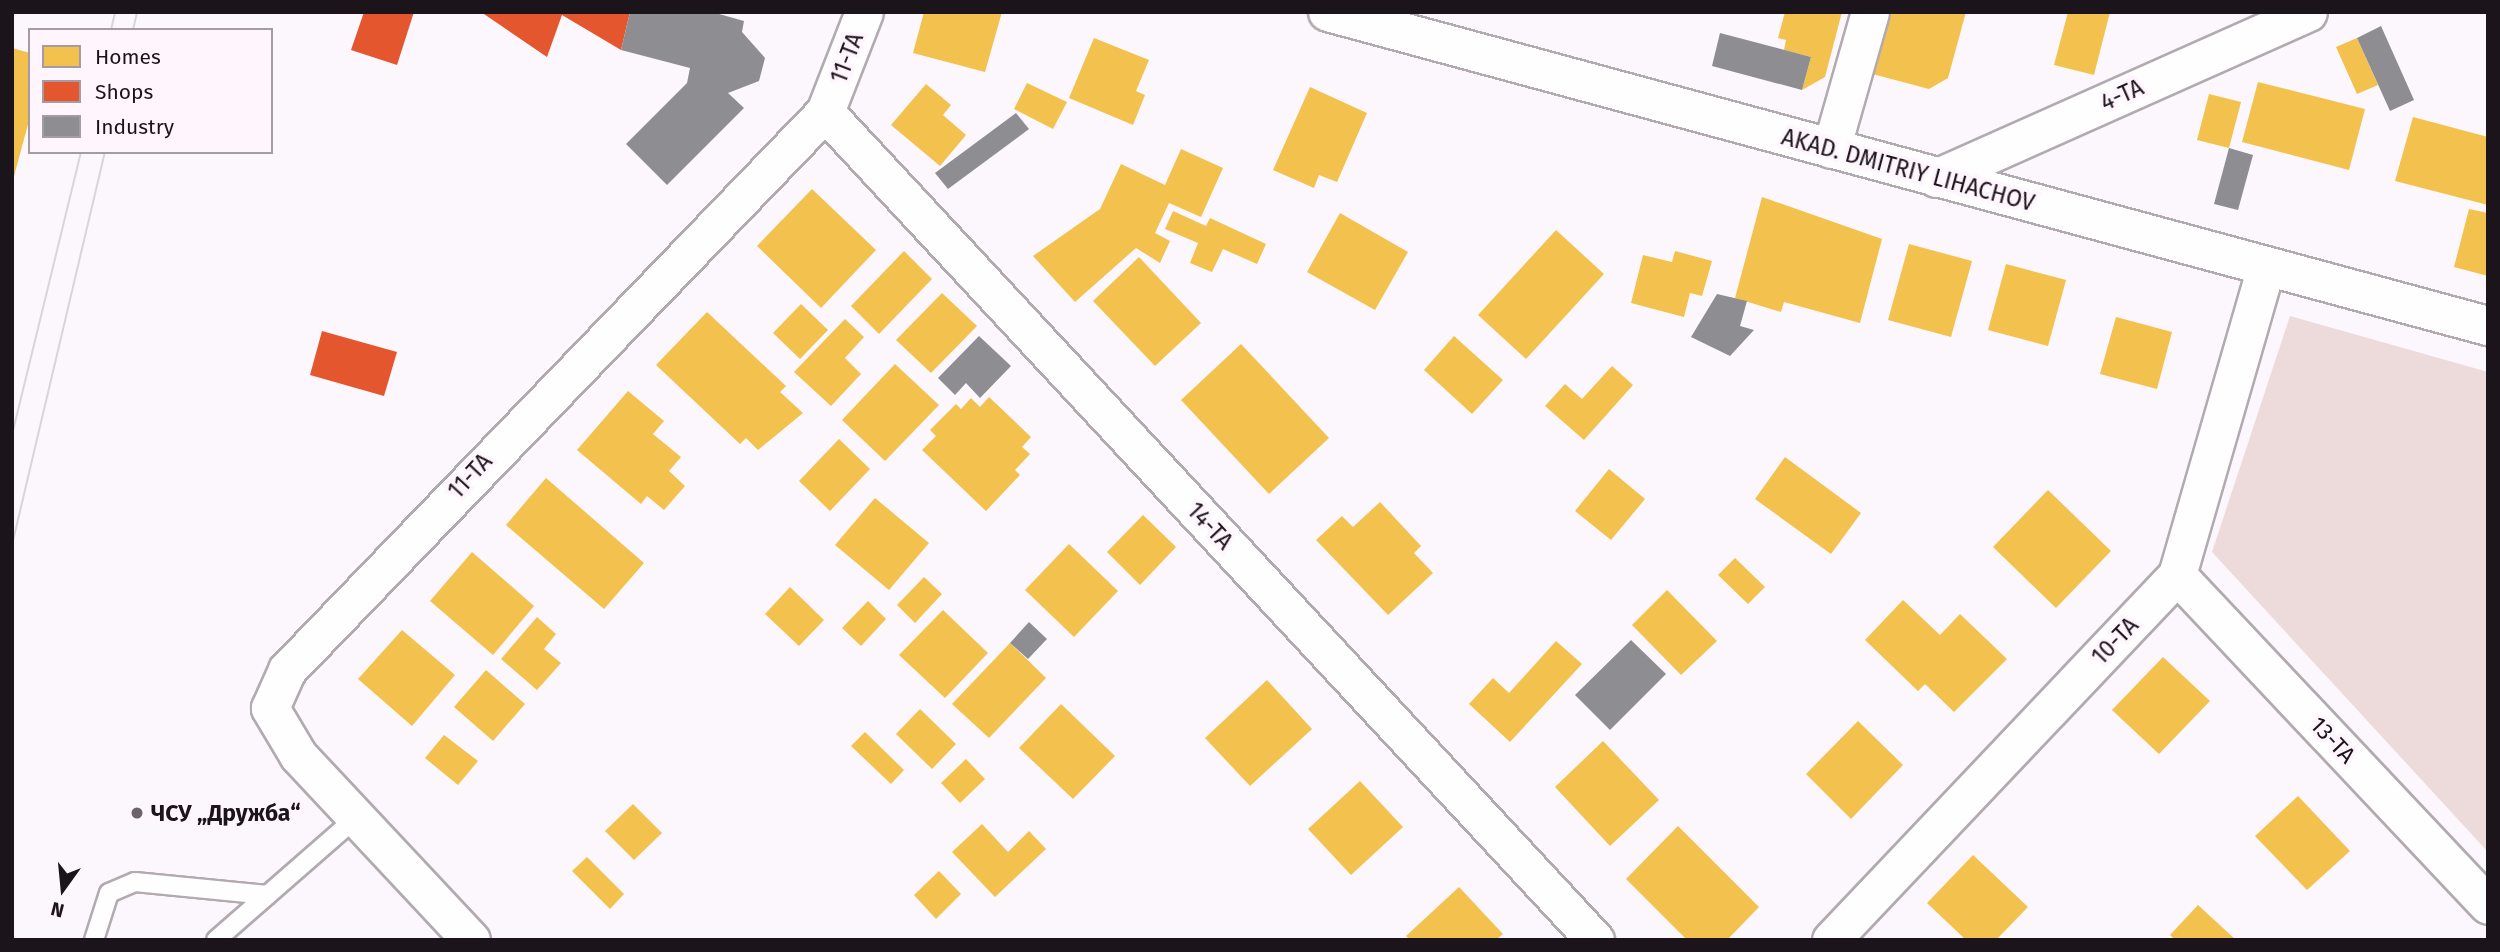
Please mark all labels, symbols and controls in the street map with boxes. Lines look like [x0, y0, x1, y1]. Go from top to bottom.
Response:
legend [28, 28, 273, 154]
street label: 11-ТА [825, 29, 869, 87]
text: Homes [95, 44, 161, 70]
street label: 4-ТА [2096, 73, 2148, 117]
text: Shops [95, 79, 153, 105]
text: Industry [95, 114, 174, 140]
street label: AKAD. DMITRIY LIHACHOV [1779, 123, 2037, 217]
street label: 11-ТА [442, 448, 498, 504]
street label: 14-ТА [1181, 497, 1239, 555]
street label: 10-ТА [2086, 612, 2144, 670]
street label: 13-ТА [2305, 711, 2361, 769]
place label: ЧСУ „Дружба“ [151, 799, 301, 827]
marker: ЧСУ „Дружба“ [129, 805, 145, 821]
north arrow [28, 854, 98, 924]
text: N [48, 897, 67, 923]

